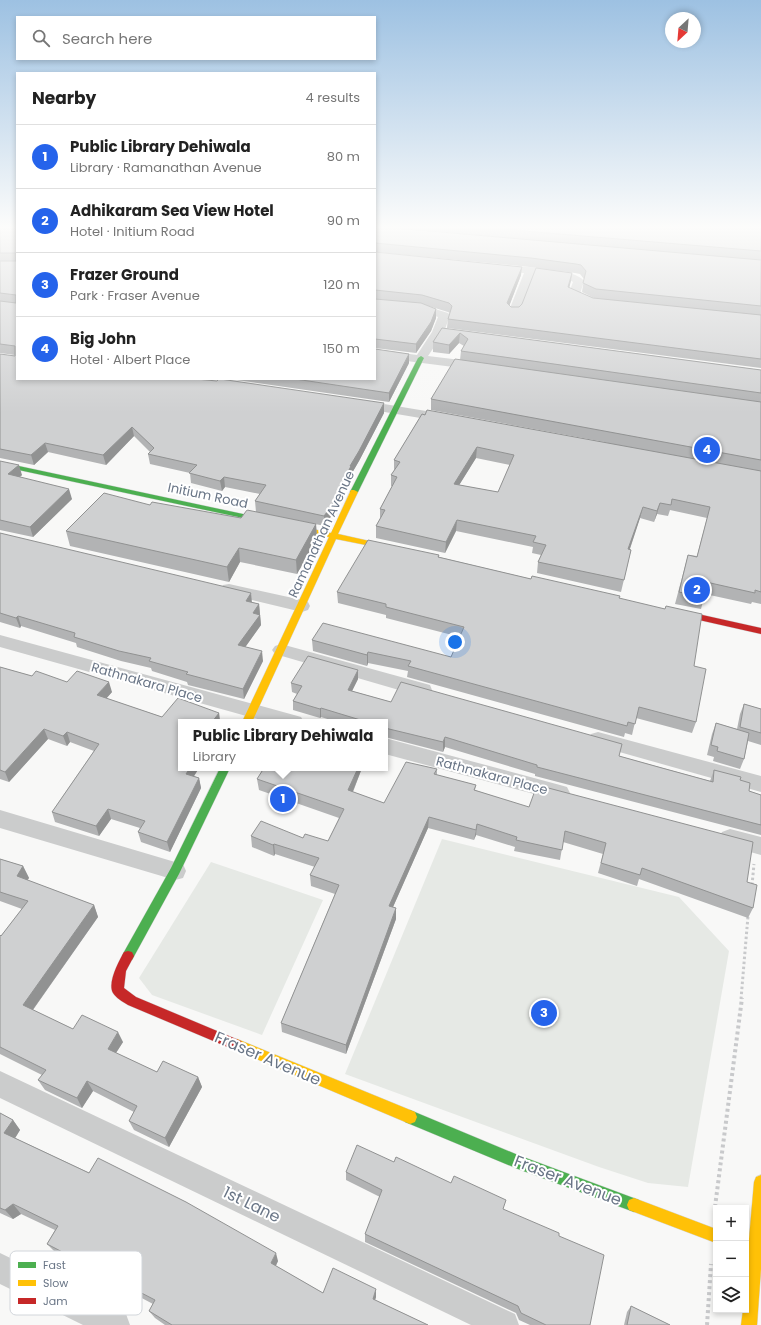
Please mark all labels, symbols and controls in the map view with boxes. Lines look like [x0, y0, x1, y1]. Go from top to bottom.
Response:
north arrow [665, 12, 701, 48]
search box [16, 16, 376, 60]
icon: search [30, 27, 52, 49]
text: Search here [62, 28, 152, 49]
text: Nearby [32, 86, 96, 110]
text: 4 results [306, 88, 360, 107]
text: Public Library Dehiwala [70, 136, 251, 157]
text: 1 [43, 147, 47, 166]
text: 80 m [327, 147, 360, 166]
text: Library · Ramanathan Avenue [70, 158, 262, 177]
text: Adhikaram Sea View Hotel [70, 200, 274, 221]
text: 2 [41, 211, 49, 230]
text: 90 m [327, 211, 360, 230]
text: Hotel · Initium Road [70, 222, 195, 241]
text: Frazer Ground [70, 264, 179, 285]
text: 3 [41, 275, 49, 294]
text: 120 m [323, 275, 360, 294]
text: Park · Fraser Avenue [70, 286, 200, 305]
text: Big John [70, 328, 136, 349]
text: 4 [41, 339, 49, 358]
text: 150 m [323, 339, 360, 358]
text: Hotel · Albert Place [70, 350, 190, 369]
pin: 4 [694, 435, 720, 465]
street label: Ramanathan Avenue [284, 467, 359, 601]
street label: Initium Road [166, 478, 250, 513]
pin: 2 [684, 575, 710, 605]
your location [445, 632, 465, 652]
street label: Rathnakara Place [89, 658, 205, 707]
popup [178, 719, 388, 771]
text: Public Library Dehiwala [193, 725, 373, 746]
text: Library [193, 747, 236, 766]
street label: Rathnakara Place [434, 751, 550, 800]
pin: 1 [270, 784, 296, 814]
pin: 3 [531, 998, 557, 1028]
street label: Fraser Avenue [211, 1026, 325, 1091]
street label: Fraser Avenue [511, 1149, 625, 1212]
street label: 1st Lane [219, 1181, 285, 1228]
map controls [713, 1205, 749, 1313]
button: + [713, 1205, 749, 1241]
button: − [713, 1241, 749, 1277]
legend [10, 1251, 142, 1315]
text: Fast [43, 1257, 66, 1273]
text: Slow [43, 1275, 68, 1291]
button: layers [713, 1277, 749, 1313]
text: Jam [43, 1293, 68, 1309]

